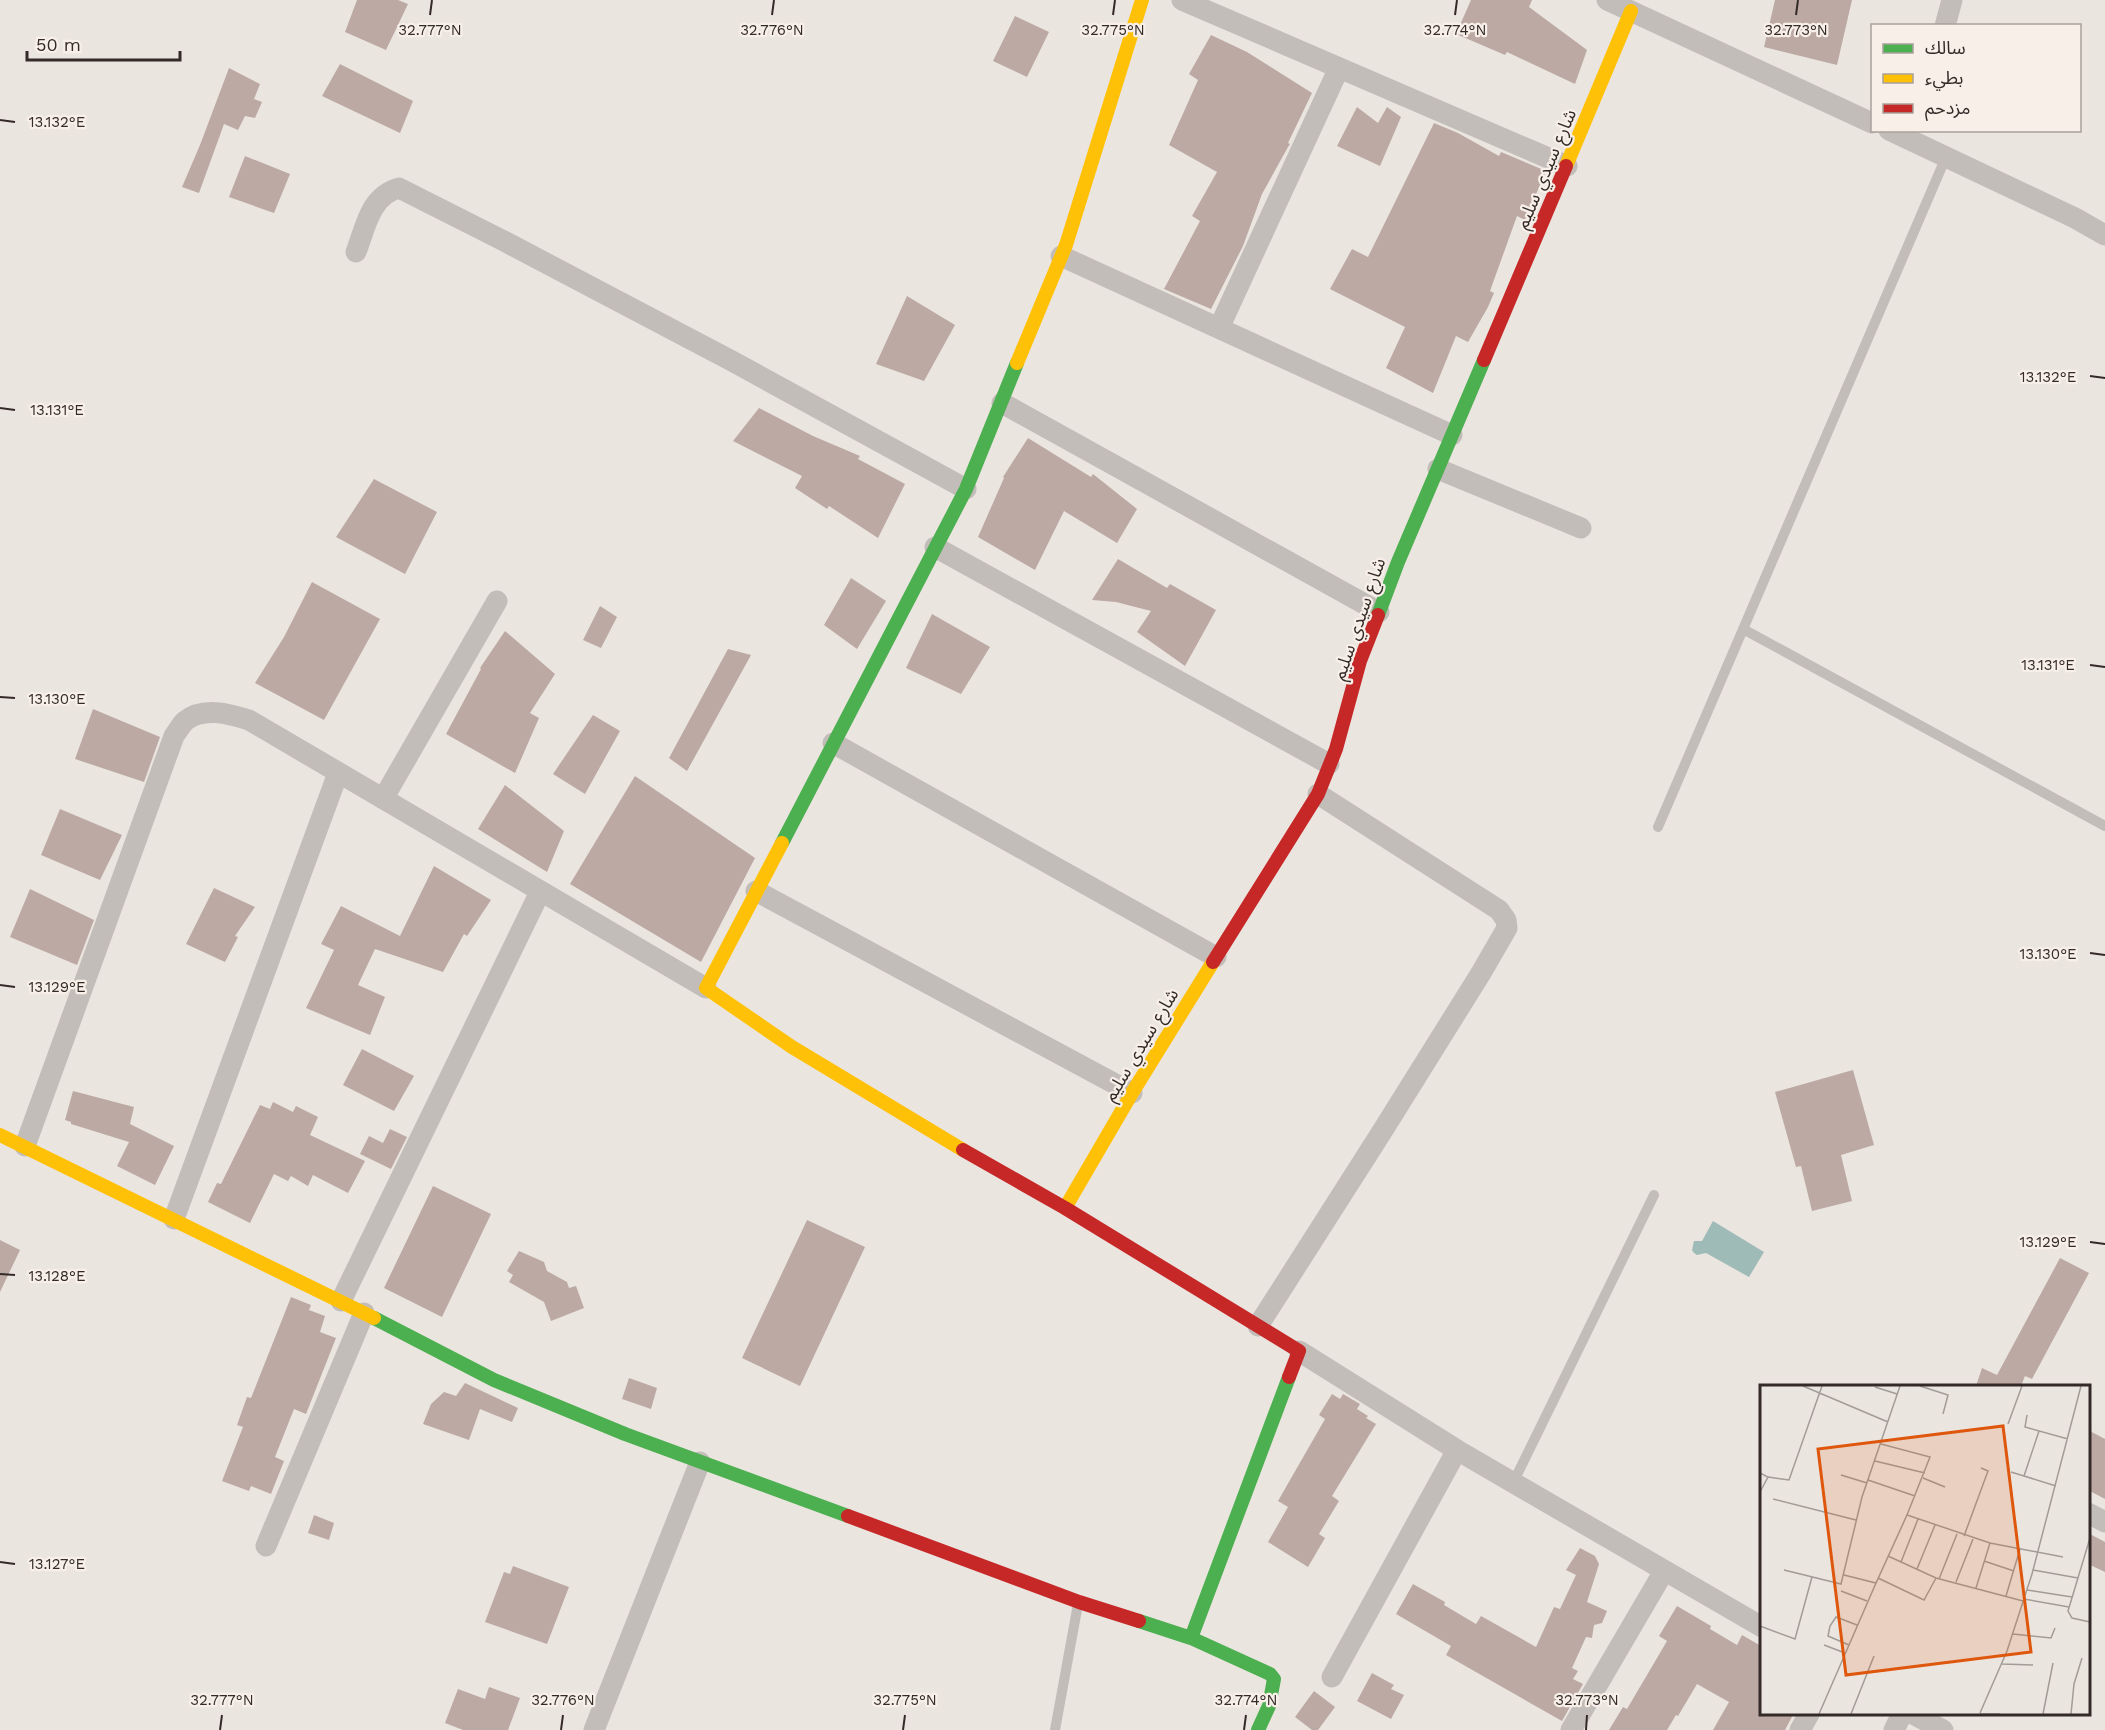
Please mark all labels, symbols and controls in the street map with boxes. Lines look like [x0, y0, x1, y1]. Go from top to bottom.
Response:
text: 32.777°N [398, 21, 462, 39]
text: 32.776°N [740, 21, 804, 39]
text: 32.775°N [1081, 21, 1145, 39]
text: 32.774°N [1423, 21, 1487, 39]
text: 32.773°N [1764, 21, 1828, 39]
scale bar [27, 24, 180, 62]
legend [1871, 24, 2081, 132]
text: 50 m [36, 34, 81, 55]
text: سالك [1925, 37, 1966, 58]
text: بطيء [1925, 67, 1963, 91]
text: مزدحم [1925, 97, 1970, 121]
street label: شارع سيدي سليم [1511, 106, 1584, 233]
text: 13.132°E [29, 113, 85, 131]
text: 13.132°E [2020, 368, 2076, 386]
text: 13.131°E [30, 401, 84, 419]
street label: شارع سيدي سليم [1328, 555, 1393, 684]
text: 13.131°E [2021, 656, 2075, 674]
text: 13.130°E [28, 690, 86, 708]
text: 13.130°E [2019, 945, 2077, 963]
text: 13.129°E [28, 978, 86, 996]
street label: شارع سيدي سليم [1099, 985, 1186, 1107]
text: 13.129°E [2019, 1233, 2077, 1251]
text: 13.128°E [28, 1267, 86, 1285]
inset map [1760, 1385, 2090, 1715]
text: 13.127°E [29, 1555, 85, 1573]
text: 32.777°N [190, 1691, 254, 1709]
text: 32.776°N [531, 1691, 595, 1709]
text: 32.775°N [873, 1691, 937, 1709]
text: 32.774°N [1214, 1691, 1278, 1709]
text: 32.773°N [1555, 1691, 1619, 1709]

